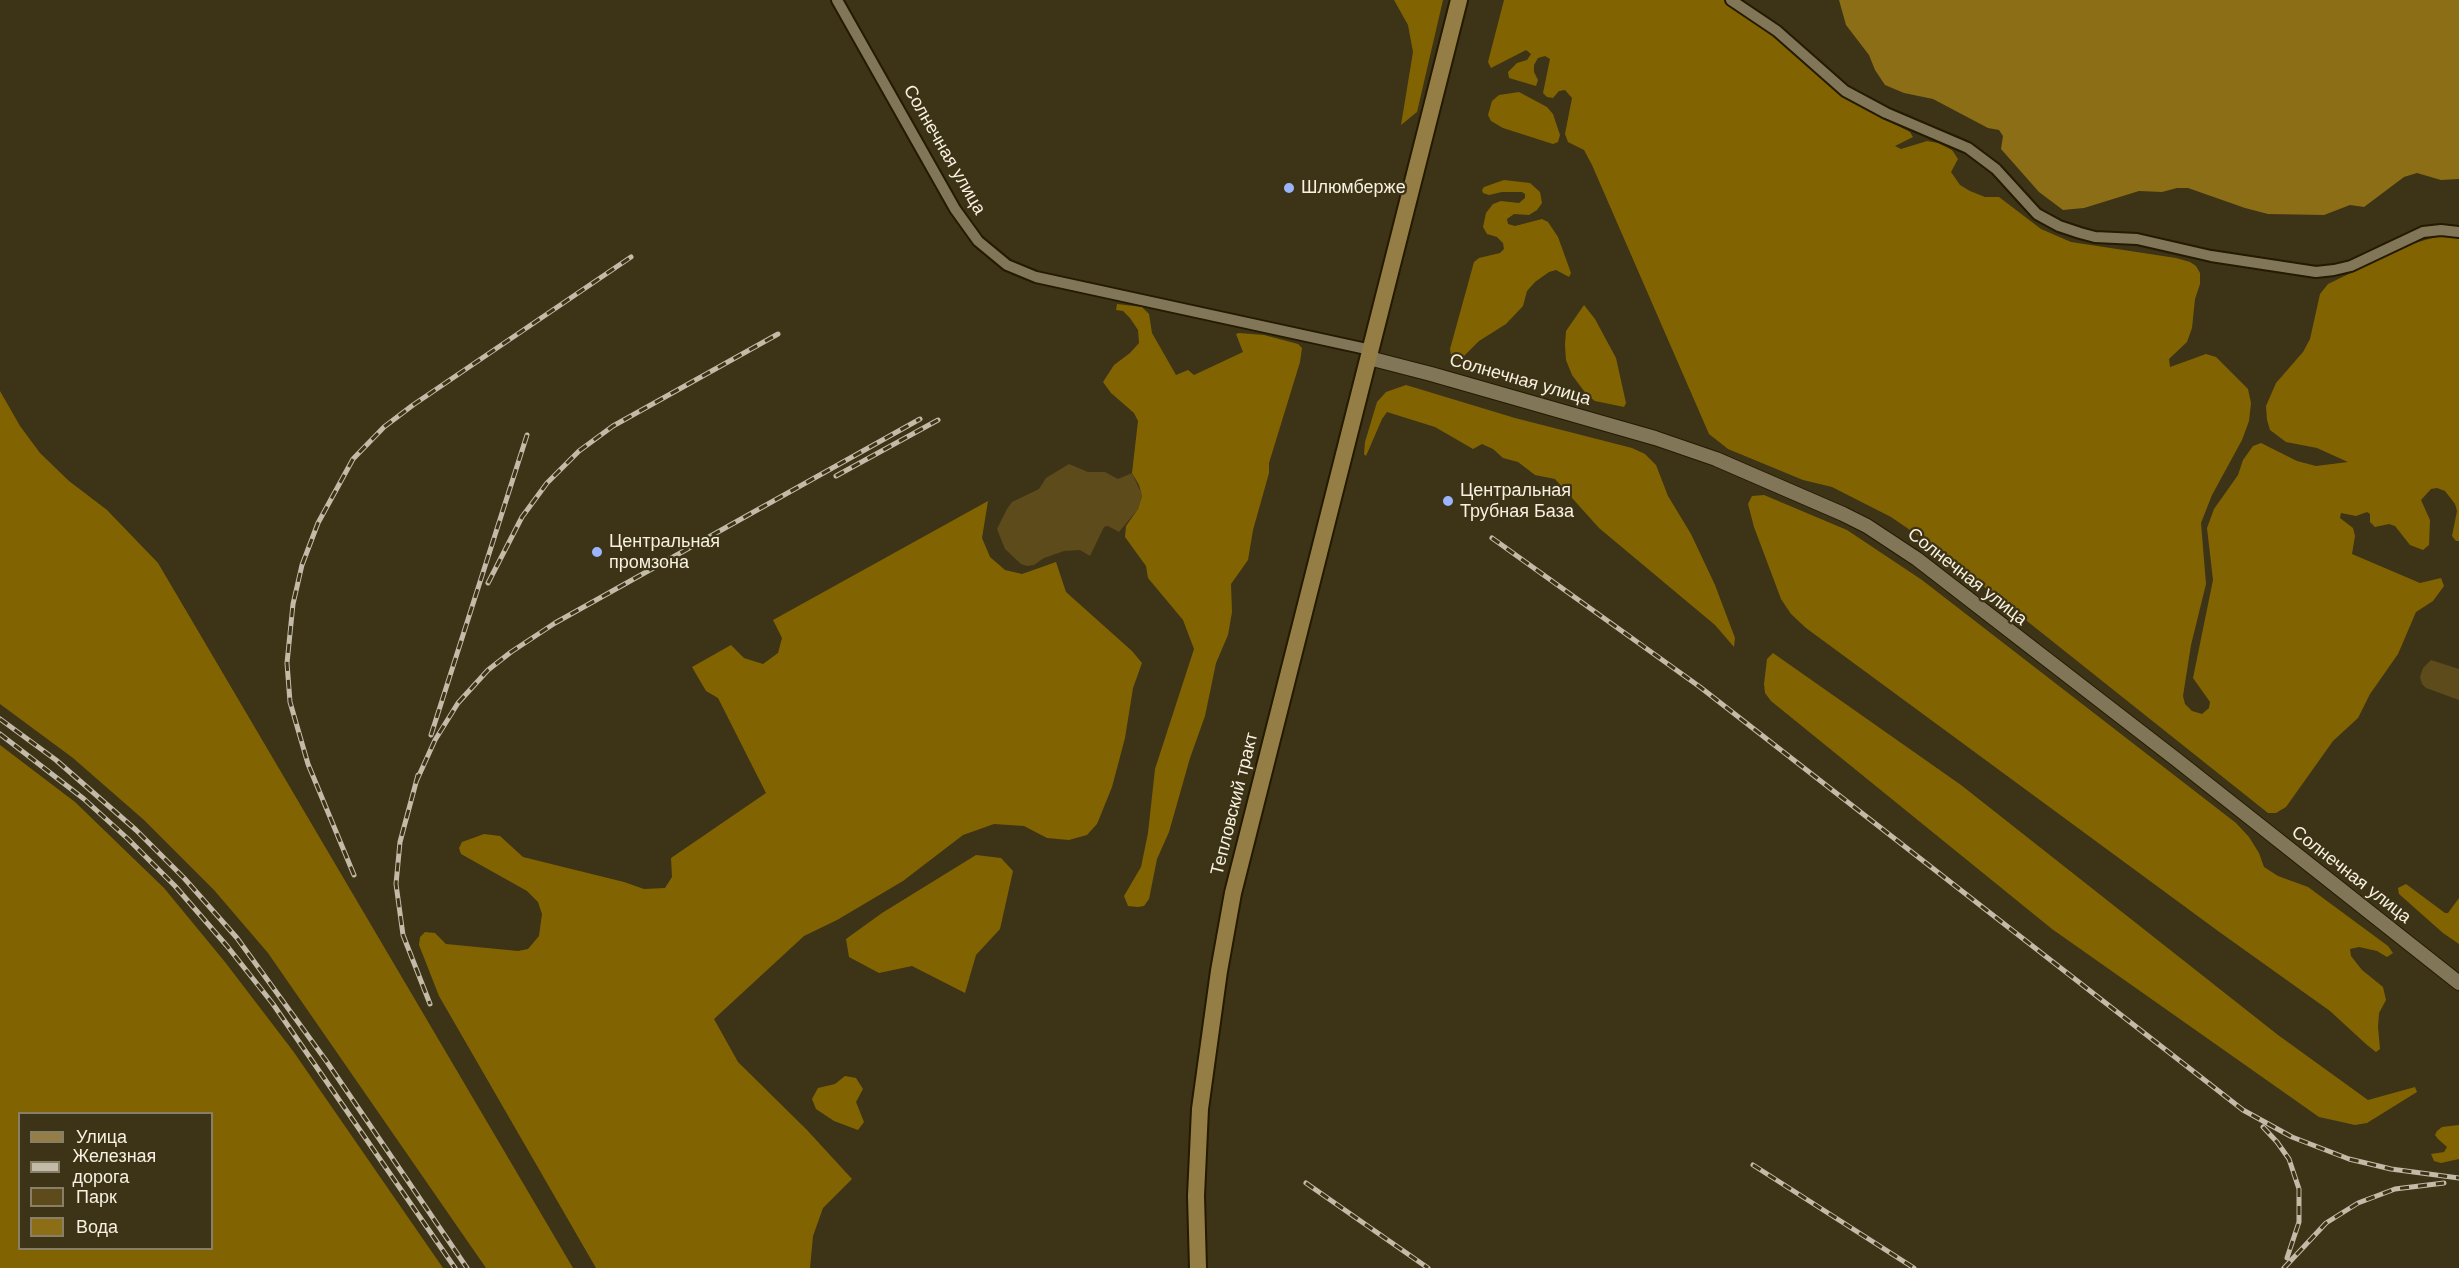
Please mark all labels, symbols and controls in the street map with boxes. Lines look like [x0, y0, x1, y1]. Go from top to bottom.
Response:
street label: Солнечная улица [898, 81, 990, 219]
place label: Шлюмберже [1301, 177, 1406, 199]
marker: Шлюмберже [1282, 181, 1296, 195]
street label: Солнечная улица [1447, 349, 1593, 411]
place label: Центральная Трубная База [1460, 480, 1574, 522]
marker: Центральная Трубная База [1441, 494, 1455, 508]
street label: Солнечная улица [1903, 524, 2031, 630]
place label: Центральная промзона [609, 531, 720, 574]
marker: Центральная промзона [590, 545, 604, 559]
street label: Тепловский тракт [1207, 730, 1263, 878]
street label: Солнечная улица [2287, 822, 2415, 928]
legend [18, 1112, 213, 1250]
text: Улица [76, 1127, 127, 1147]
text: Железная дорога [72, 1146, 156, 1187]
text: Парк [76, 1187, 117, 1207]
text: Вода [76, 1217, 118, 1237]

